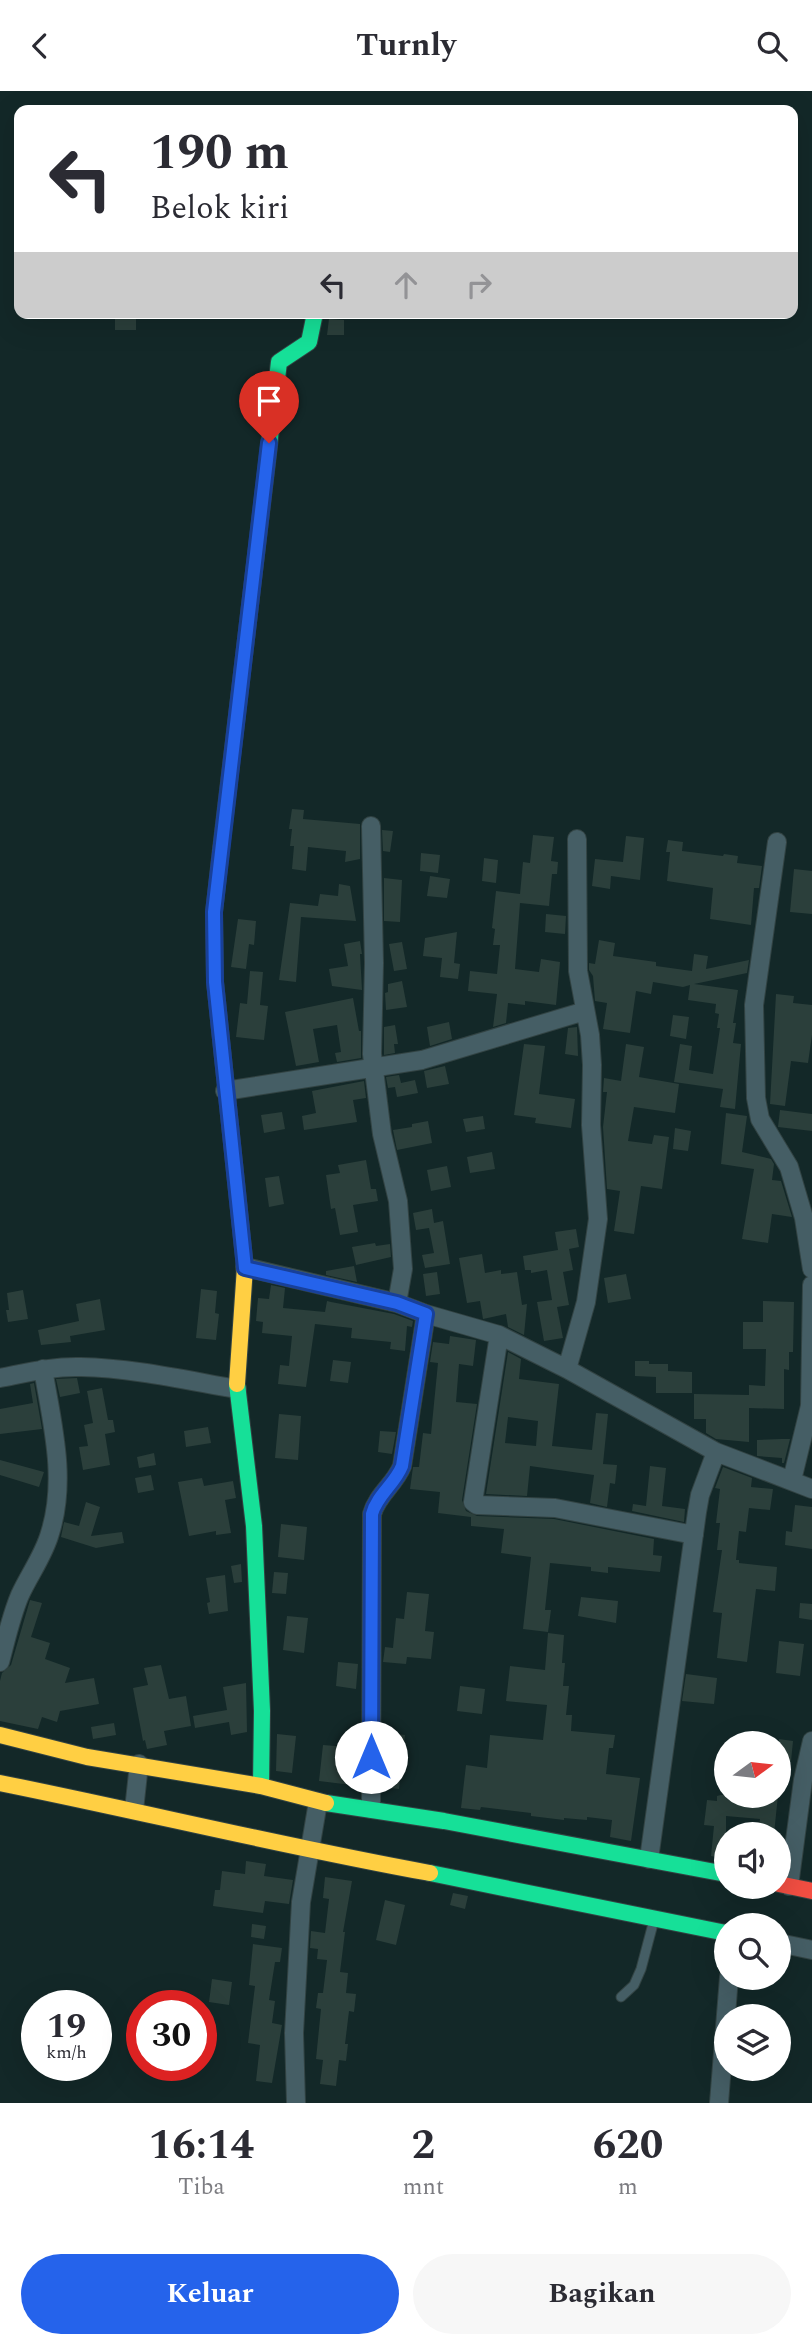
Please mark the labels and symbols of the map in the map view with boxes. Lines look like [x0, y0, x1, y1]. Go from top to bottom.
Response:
pin [239, 371, 299, 443]
position arrow [334, 1720, 408, 1794]
north arrow [714, 1731, 791, 1808]
speed limit sign: 30 [126, 1990, 217, 2081]

